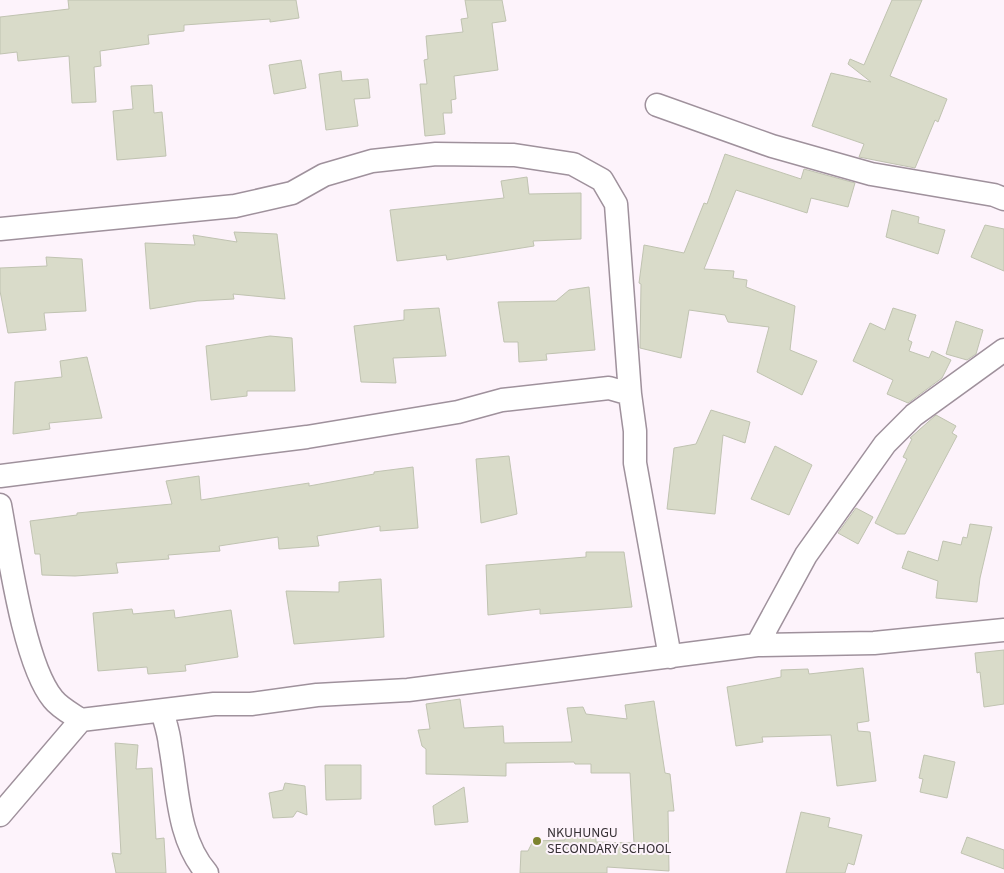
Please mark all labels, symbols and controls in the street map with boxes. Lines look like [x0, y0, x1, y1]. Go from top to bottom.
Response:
place label: NKUHUNGU SECONDARY SCHOOL [547, 823, 671, 859]
marker: NKUHUNGU SECONDARY SCHOOL [531, 835, 543, 847]

